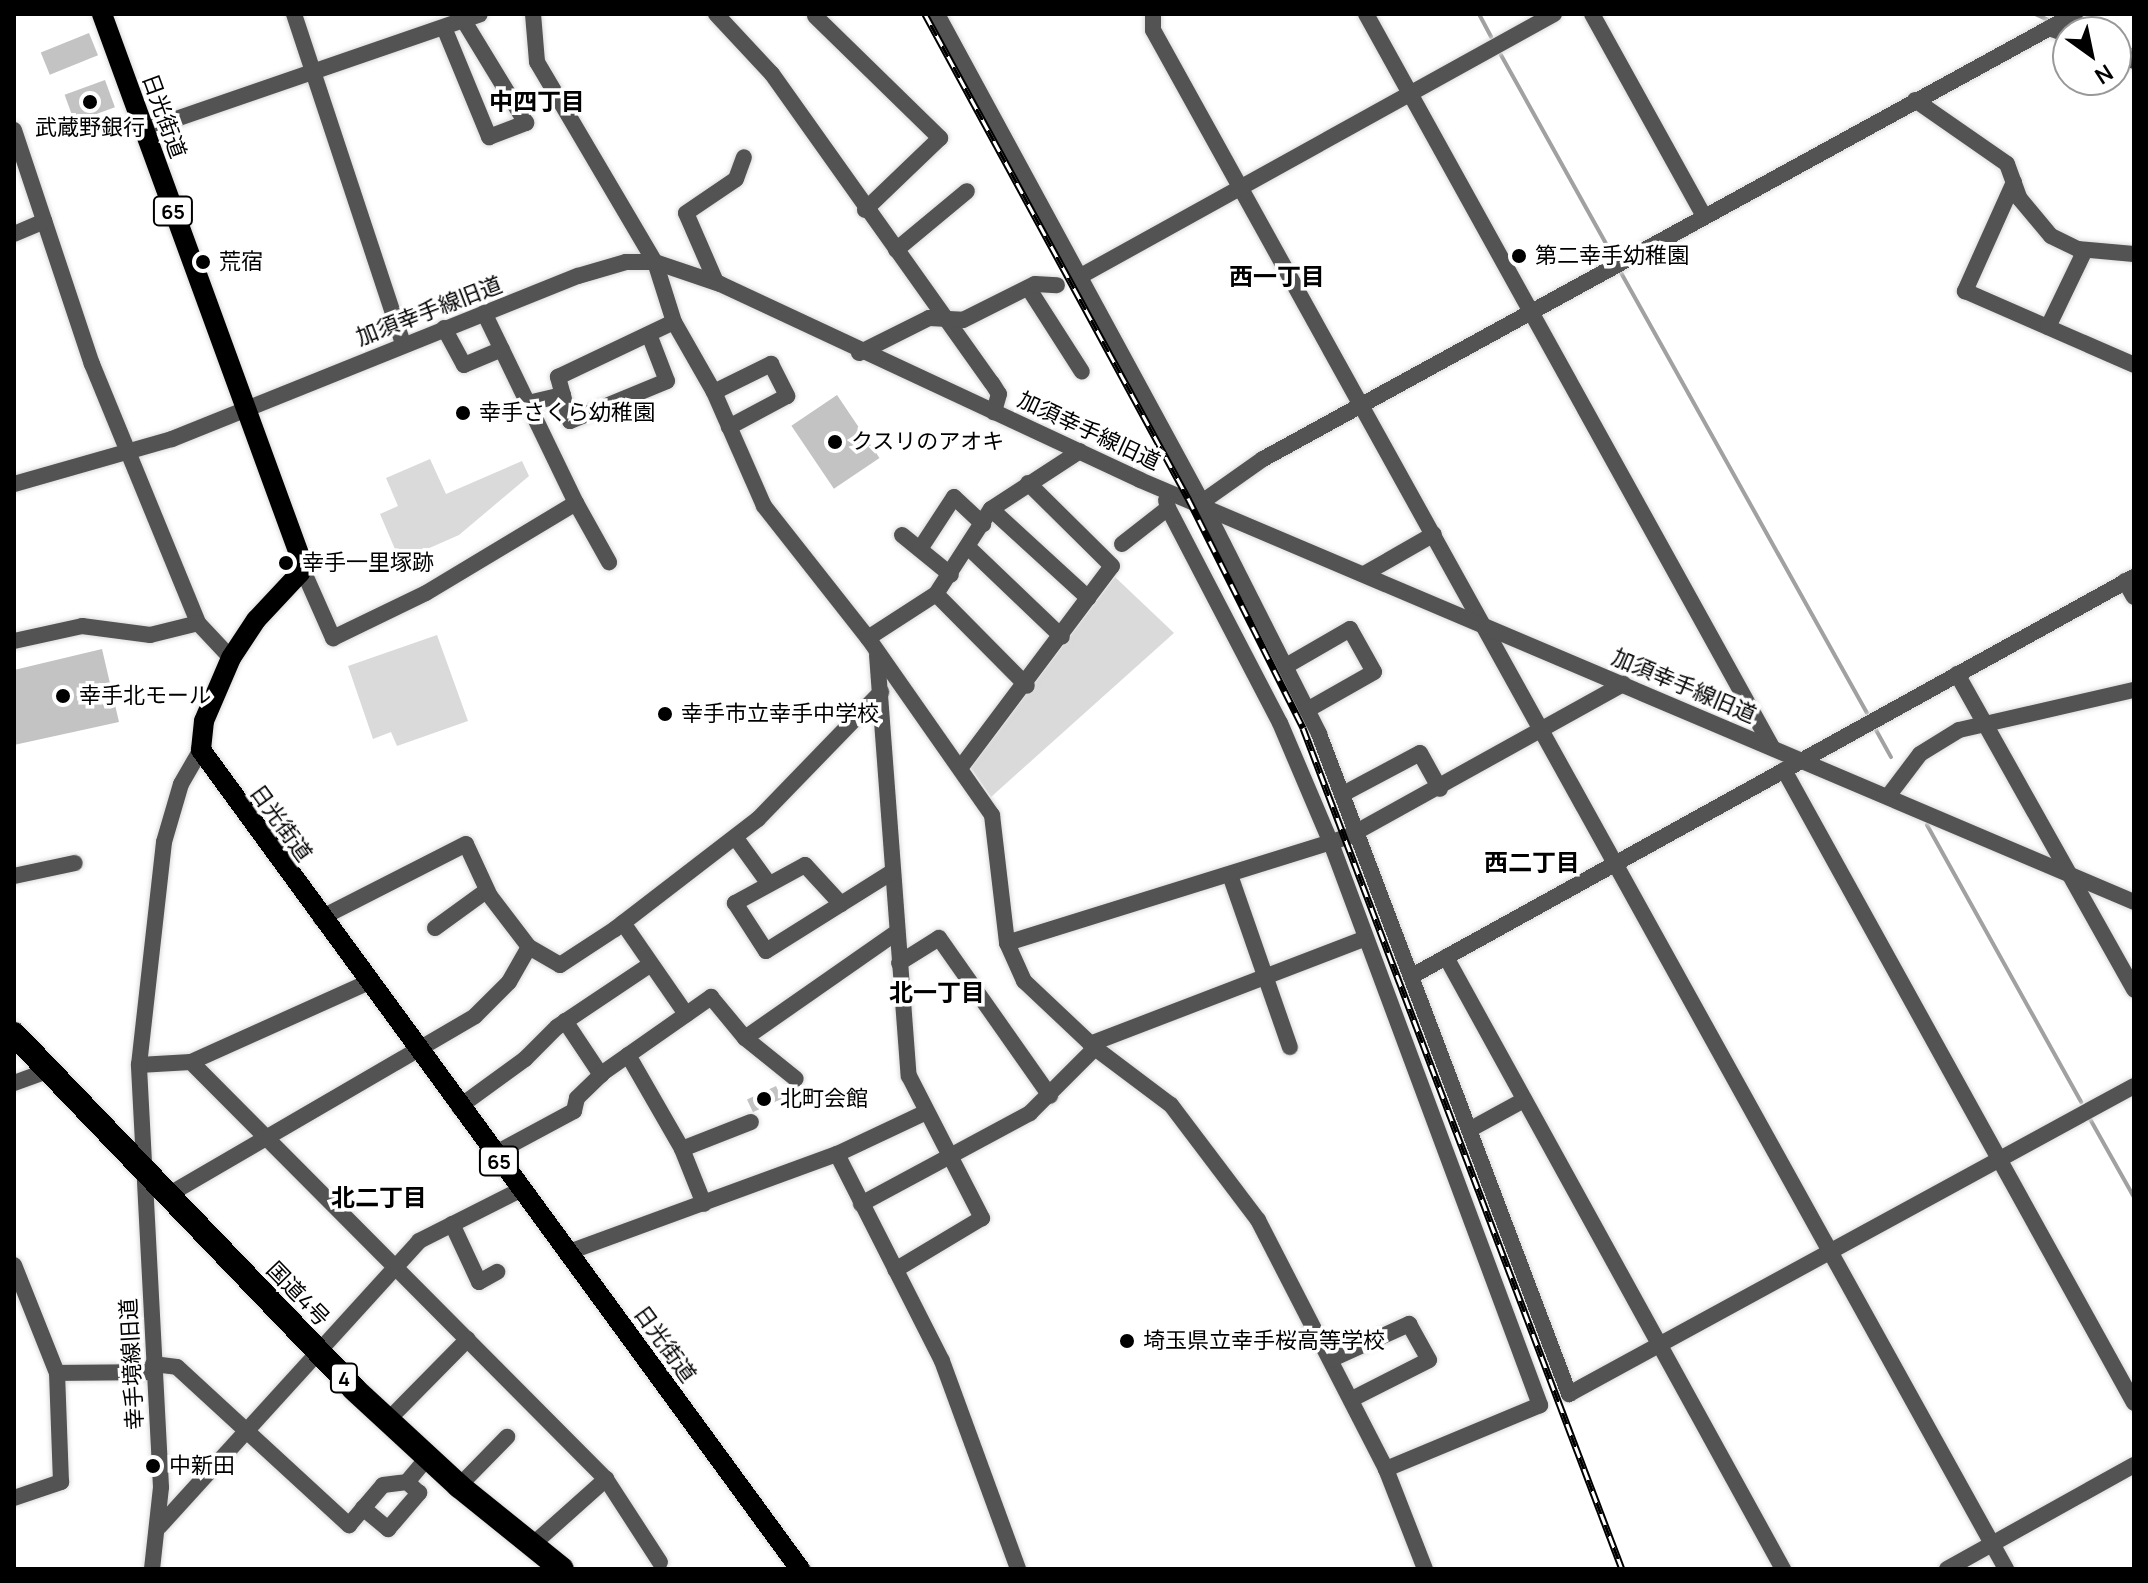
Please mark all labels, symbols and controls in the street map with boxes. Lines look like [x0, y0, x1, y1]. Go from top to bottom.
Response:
north arrow [2052, 16, 2132, 96]
text: N [2089, 58, 2119, 91]
street label: 日光街道 [137, 70, 191, 162]
district label: 中四丁目 [489, 87, 585, 115]
marker: 武蔵野銀行 [81, 93, 99, 111]
place label: 武蔵野銀行 [35, 115, 145, 141]
road number: 65 [151, 195, 195, 227]
place label: 第二幸手幼稚園 [1535, 243, 1689, 269]
marker: 第二幸手幼稚園 [1510, 247, 1528, 265]
place label: 荒宿 [219, 249, 263, 275]
marker: 荒宿 [194, 253, 212, 271]
district label: 西一丁目 [1229, 262, 1325, 290]
street label: 加須幸手線旧道 [352, 271, 506, 351]
street label: 加須幸手線旧道 [1014, 386, 1164, 476]
place label: 幸手さくら幼稚園 [479, 400, 655, 426]
marker: 幸手さくら幼稚園 [454, 404, 472, 422]
place label: クスリのアオキ [851, 429, 1005, 455]
marker: クスリのアオキ [826, 433, 844, 451]
place label: 幸手一里塚跡 [302, 550, 434, 576]
marker: 幸手一里塚跡 [277, 554, 295, 572]
street label: 加須幸手線旧道 [1608, 644, 1760, 728]
place label: 幸手北モール [79, 683, 211, 709]
marker: 幸手北モール [54, 687, 72, 705]
place label: 幸手市立幸手中学校 [681, 701, 879, 727]
marker: 幸手市立幸手中学校 [656, 705, 674, 723]
street label: 日光街道 [244, 780, 318, 866]
district label: 西二丁目 [1484, 848, 1580, 876]
district label: 北一丁目 [889, 978, 985, 1006]
place label: 北町会館 [780, 1086, 868, 1112]
marker: 北町会館 [755, 1090, 773, 1108]
road number: 65 [477, 1145, 521, 1177]
district label: 北二丁目 [331, 1183, 427, 1211]
street label: 国道4号 [261, 1256, 335, 1332]
street label: 幸手境線旧道 [115, 1297, 149, 1431]
street label: 日光街道 [628, 1301, 702, 1387]
place label: 埼玉県立幸手桜高等学校 [1143, 1328, 1385, 1354]
marker: 埼玉県立幸手桜高等学校 [1118, 1332, 1136, 1350]
road number: 4 [328, 1362, 360, 1394]
place label: 中新田 [169, 1453, 235, 1479]
marker: 中新田 [144, 1457, 162, 1475]

